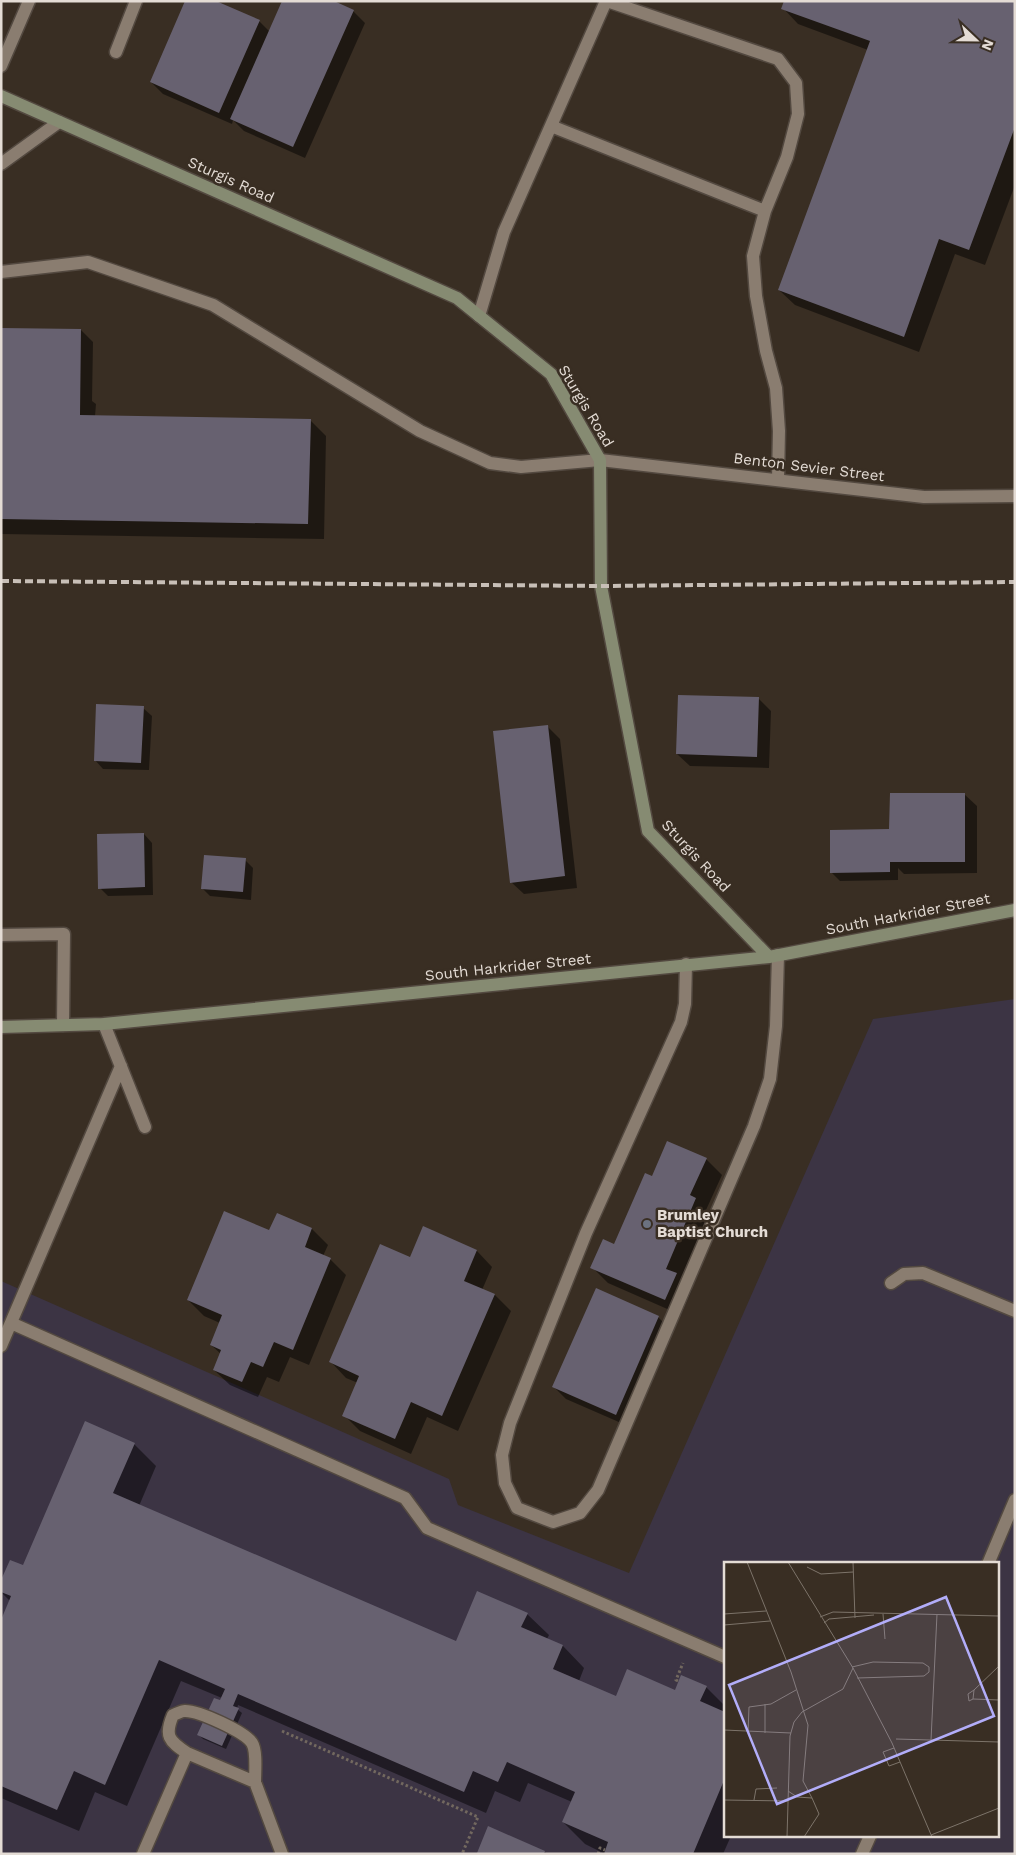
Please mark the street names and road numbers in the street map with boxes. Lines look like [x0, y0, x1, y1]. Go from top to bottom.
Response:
street label: Sturgis Road [185, 153, 277, 207]
street label: Sturgis Road [554, 362, 618, 450]
street label: Benton Sevier Street [733, 449, 886, 485]
street label: Sturgis Road [658, 816, 734, 896]
street label: South Harkrider Street [824, 889, 992, 939]
street label: South Harkrider Street [424, 949, 593, 985]

